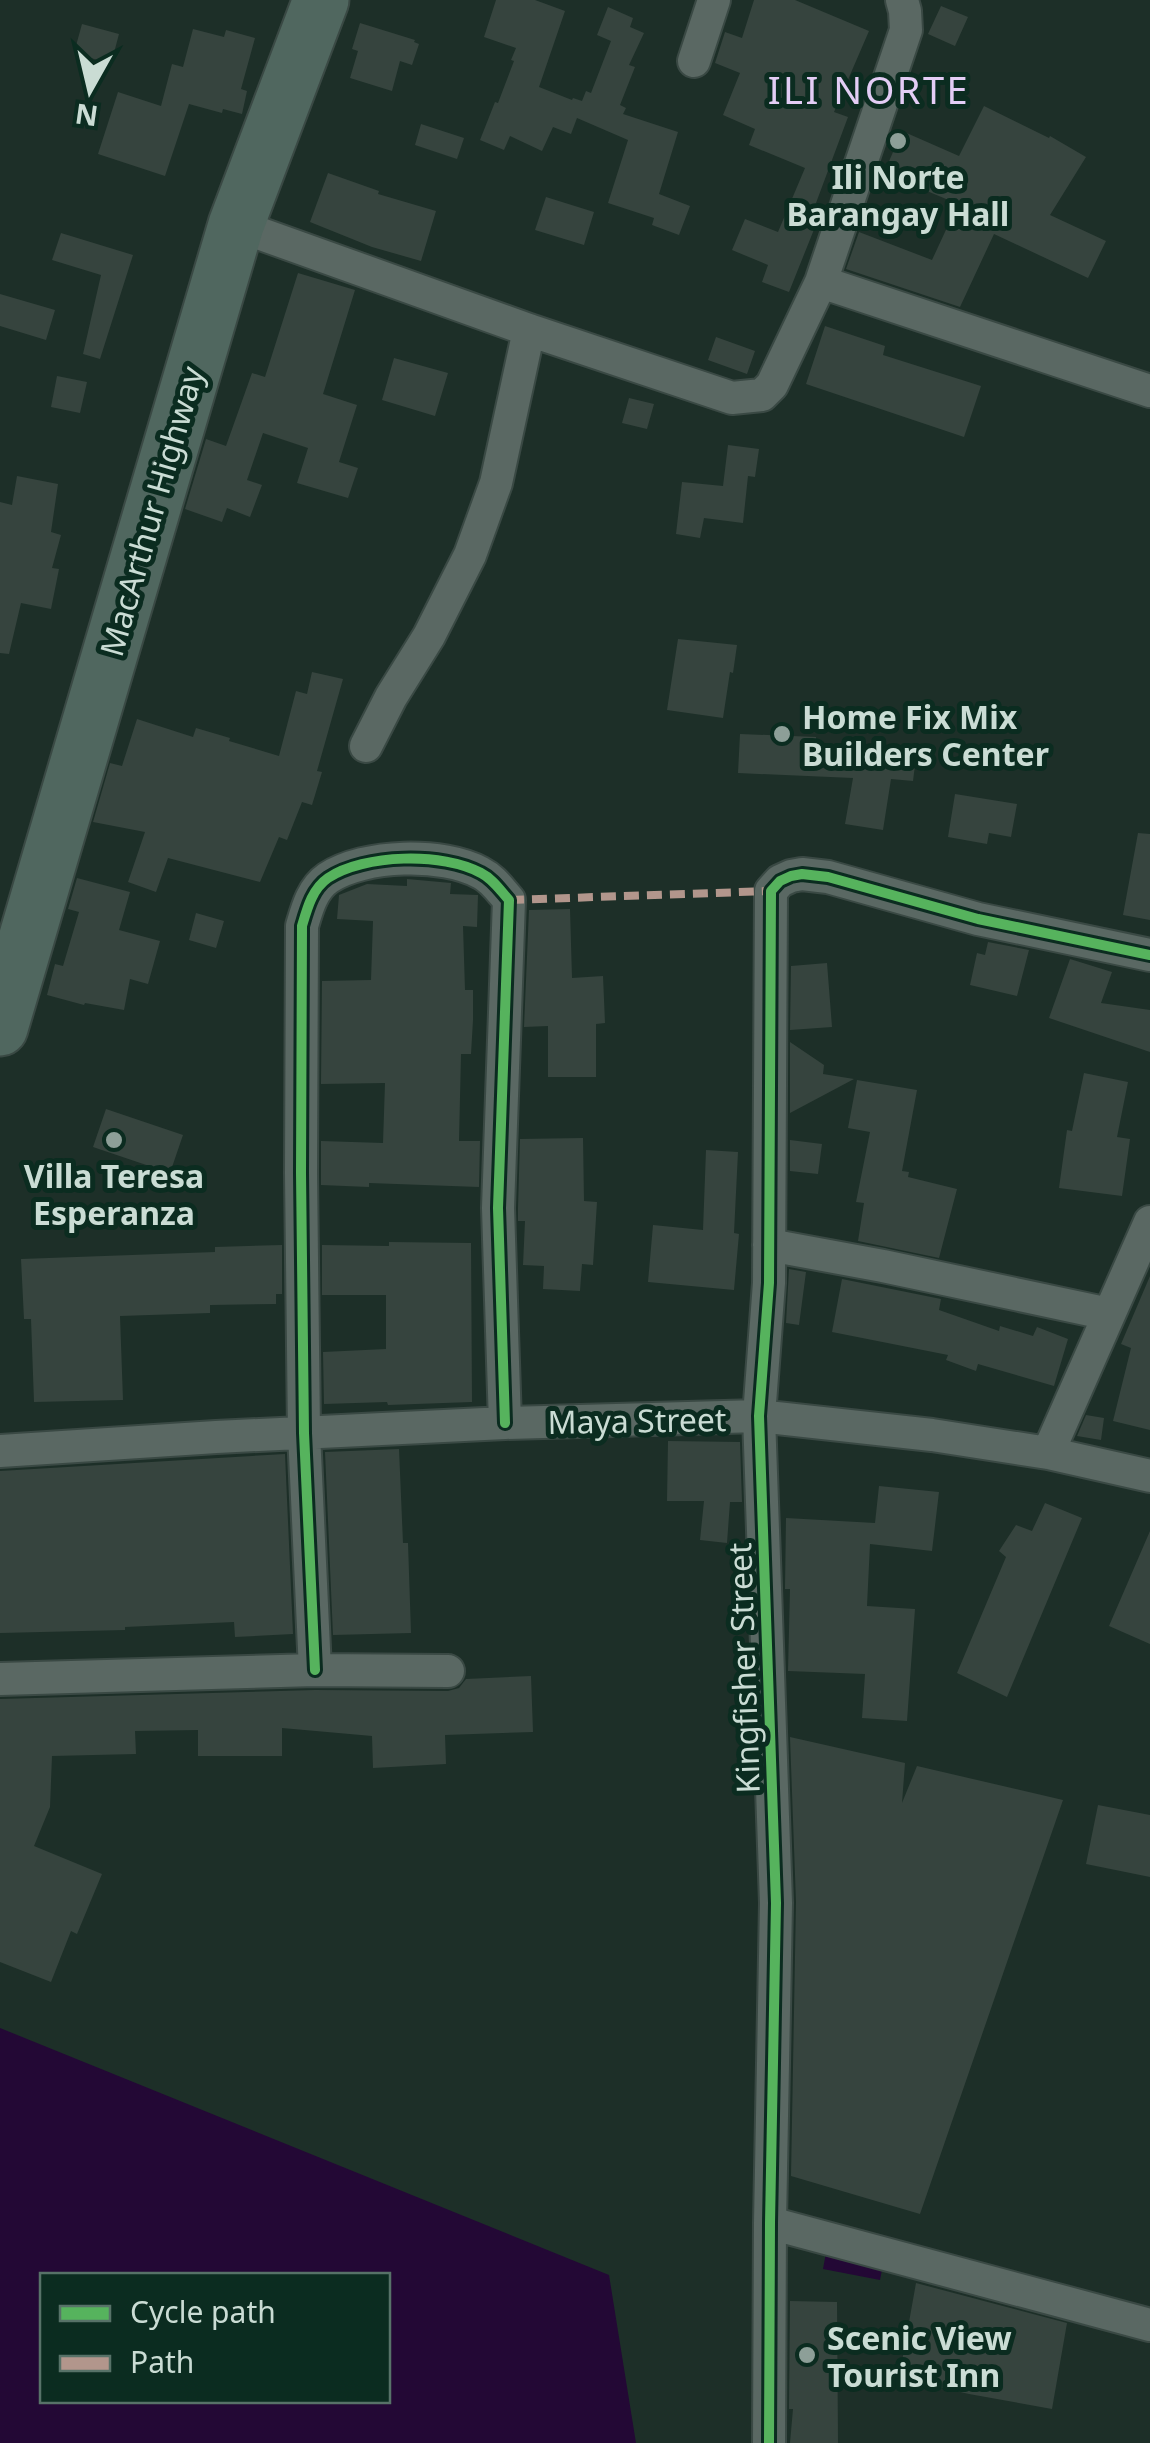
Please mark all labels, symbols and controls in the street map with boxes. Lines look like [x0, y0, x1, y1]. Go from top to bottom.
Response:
north arrow [40, 40, 140, 140]
district label: ILI NORTE [768, 63, 970, 115]
text: N [72, 95, 100, 136]
marker: Ili Norte Barangay Hall [887, 130, 909, 152]
place label: Ili Norte Barangay Hall [787, 155, 1009, 235]
street label: MacArthur Highway [89, 360, 213, 661]
place label: Home Fix Mix Builders Center [802, 695, 1049, 775]
marker: Home Fix Mix Builders Center [771, 723, 793, 745]
marker: Villa Teresa Esperanza [103, 1129, 125, 1151]
place label: Villa Teresa Esperanza [24, 1154, 204, 1234]
street label: Maya Street [547, 1397, 727, 1443]
street label: Kingfisher Street [717, 1542, 769, 1794]
legend [40, 2273, 390, 2403]
text: Cycle path [130, 2291, 276, 2332]
place label: Scenic View Tourist Inn [827, 2316, 1012, 2396]
text: Path [130, 2341, 194, 2382]
marker: Scenic View Tourist Inn [796, 2344, 818, 2366]

